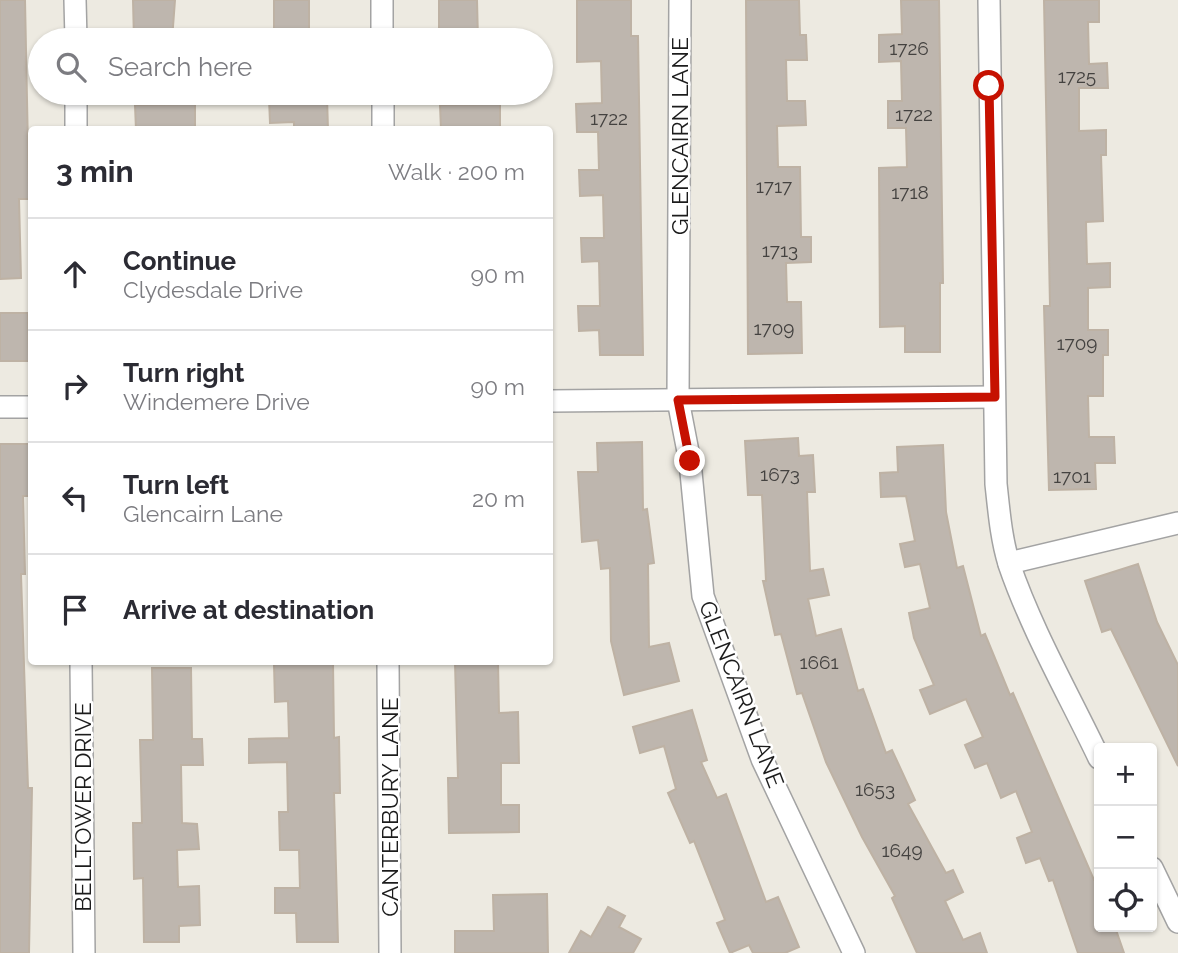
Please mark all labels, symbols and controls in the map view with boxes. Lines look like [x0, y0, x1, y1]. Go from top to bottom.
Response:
search box [28, 28, 553, 105]
street label: GLENCAIRN LANE [666, 37, 693, 235]
house number: 1726 [889, 37, 929, 59]
icon: search [52, 48, 90, 86]
text: Search here [108, 52, 252, 82]
house number: 1725 [1058, 65, 1096, 87]
route start [973, 70, 1004, 101]
house number: 1722 [895, 103, 933, 125]
house number: 1722 [590, 107, 628, 129]
text: 3 min [56, 154, 134, 189]
text: Walk · 200 m [388, 158, 525, 185]
house number: 1717 [756, 175, 792, 197]
house number: 1718 [891, 181, 929, 203]
house number: 1713 [762, 239, 798, 261]
text: Continue [123, 246, 236, 276]
icon: ahead [56, 255, 94, 293]
text: 90 m [470, 261, 525, 288]
text: Clydesdale Drive [123, 276, 303, 303]
house number: 1709 [754, 317, 794, 339]
house number: 1709 [1057, 332, 1097, 354]
text: Turn right [123, 358, 244, 388]
icon: right [56, 367, 94, 405]
text: 90 m [470, 373, 525, 400]
text: Windemere Drive [123, 388, 310, 415]
route end [674, 445, 705, 476]
house number: 1673 [760, 463, 800, 485]
house number: 1701 [1053, 465, 1091, 487]
text: Turn left [123, 470, 229, 500]
icon: left [56, 479, 94, 517]
text: 20 m [472, 485, 525, 512]
text: Glencairn Lane [123, 500, 283, 527]
icon: arrive [56, 591, 94, 629]
text: Arrive at destination [123, 595, 374, 625]
street label: GLENCAIRN LANE [694, 597, 790, 791]
house number: 1661 [799, 651, 839, 673]
street label: CANTERBURY LANE [376, 697, 403, 917]
street label: BELLTOWER DRIVE [69, 702, 96, 912]
map controls [1094, 743, 1157, 932]
button: + [1094, 743, 1157, 806]
house number: 1653 [855, 778, 895, 800]
button: − [1094, 806, 1157, 869]
house number: 1649 [881, 839, 923, 861]
button: locate [1094, 869, 1157, 932]

